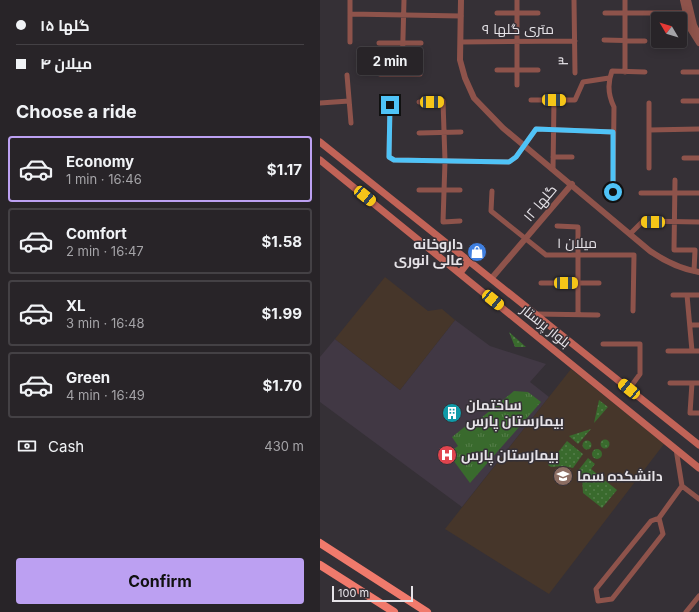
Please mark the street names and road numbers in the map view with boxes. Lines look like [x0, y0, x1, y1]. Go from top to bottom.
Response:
street label: ۹ متری گلها [482, 20, 554, 37]
street label: ۳ [554, 56, 571, 66]
street label: گلها ۱۲ [519, 181, 560, 225]
street label: میلان ۱ [557, 234, 597, 251]
street label: بلوار پرستار [516, 300, 575, 352]

